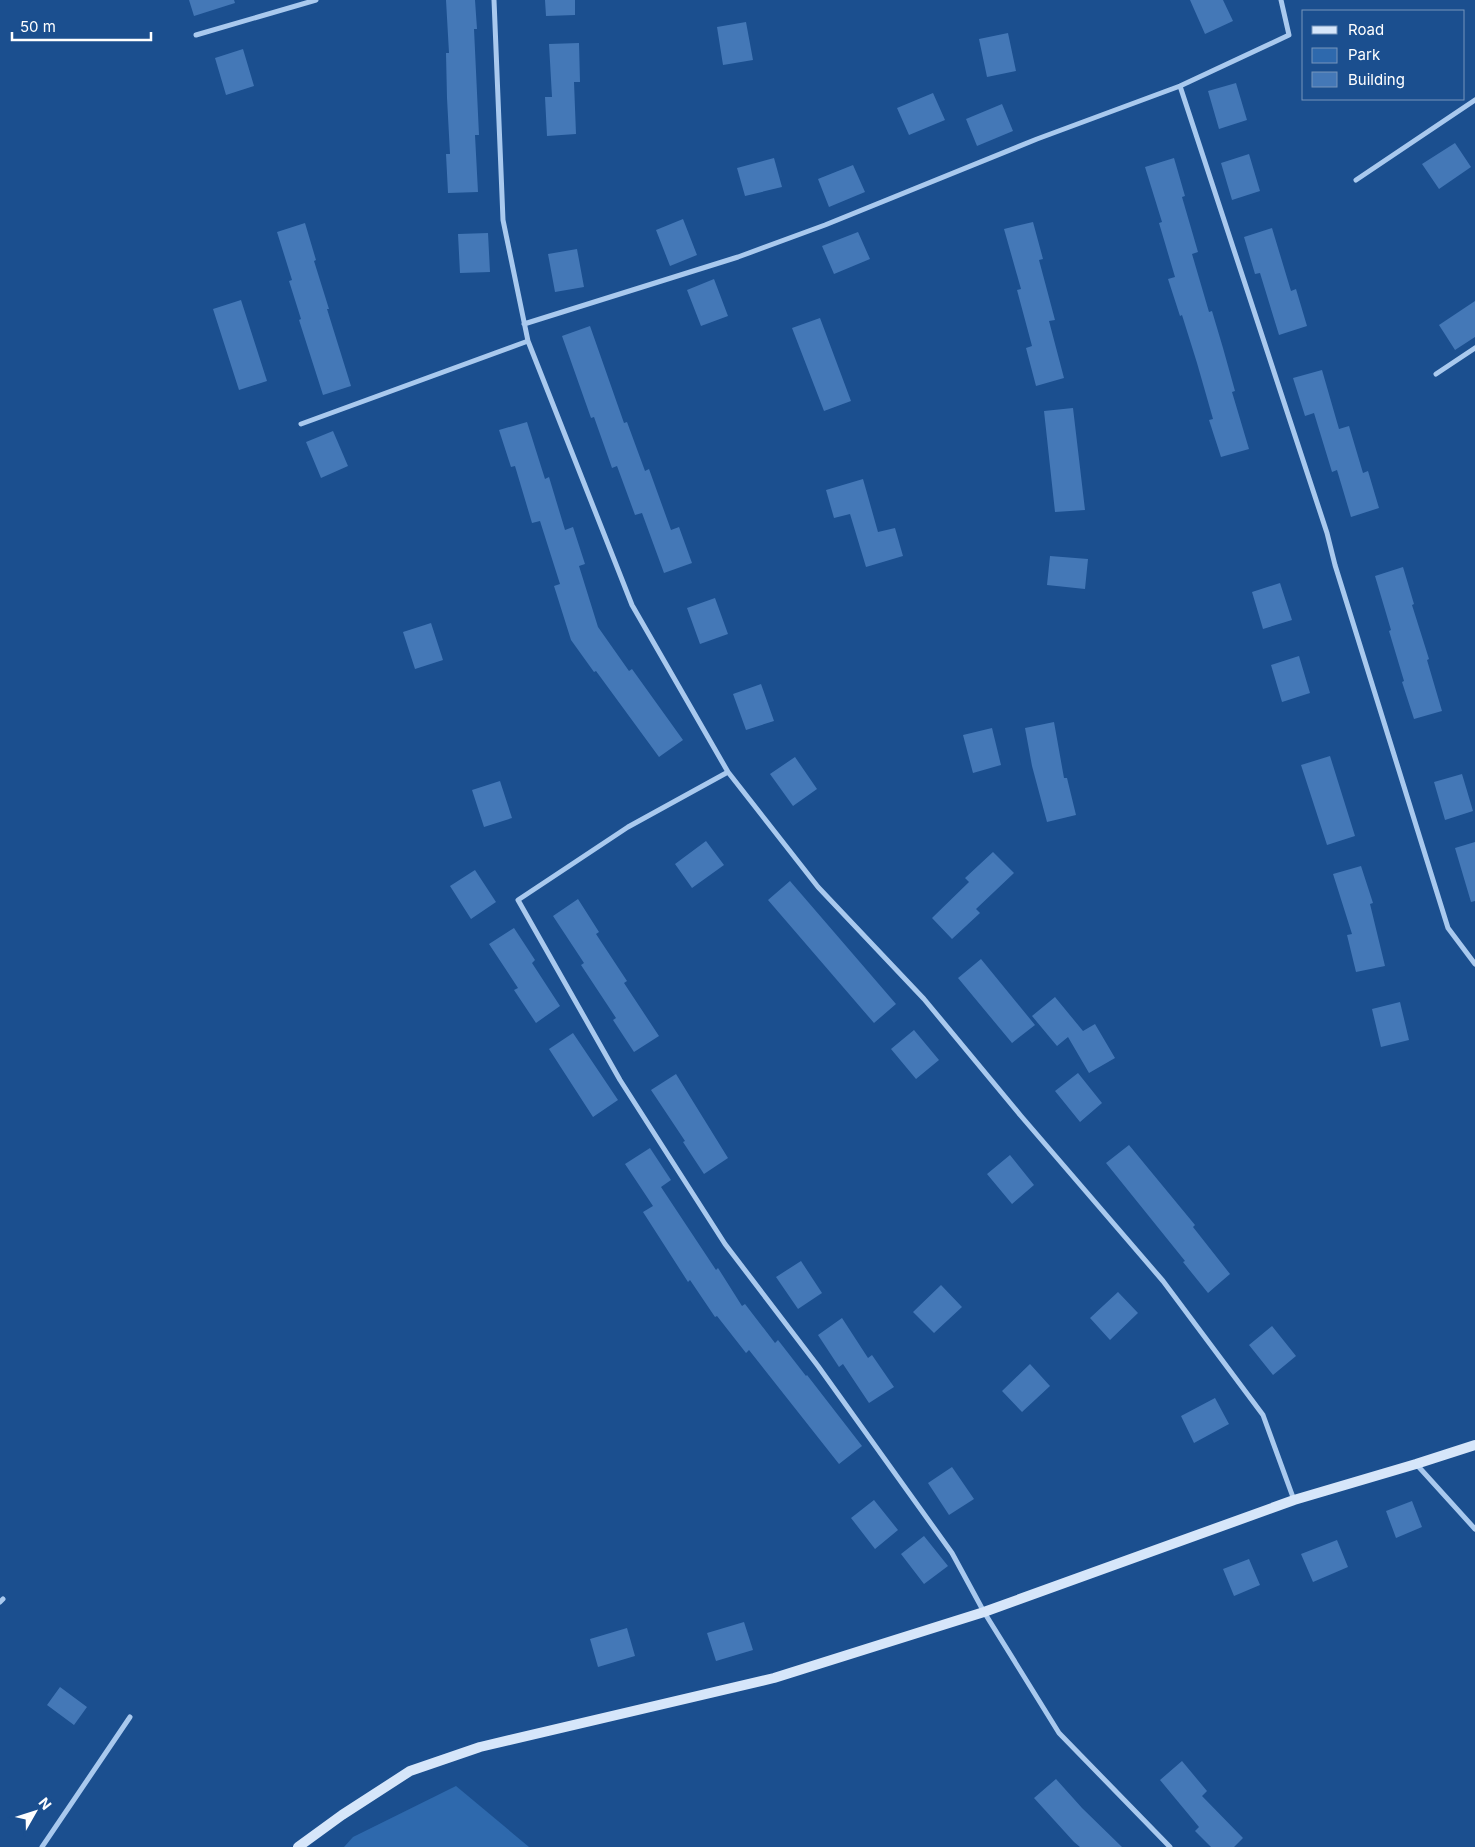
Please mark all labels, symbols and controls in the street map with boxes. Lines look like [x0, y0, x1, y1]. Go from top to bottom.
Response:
scale bar [12, 10, 151, 42]
legend [1302, 10, 1465, 100]
text: 50 m [20, 17, 56, 36]
text: Road [1348, 20, 1384, 39]
text: Park [1348, 45, 1381, 64]
text: Building [1348, 70, 1405, 89]
north arrow [10, 1787, 60, 1837]
text: N [36, 1794, 55, 1813]

